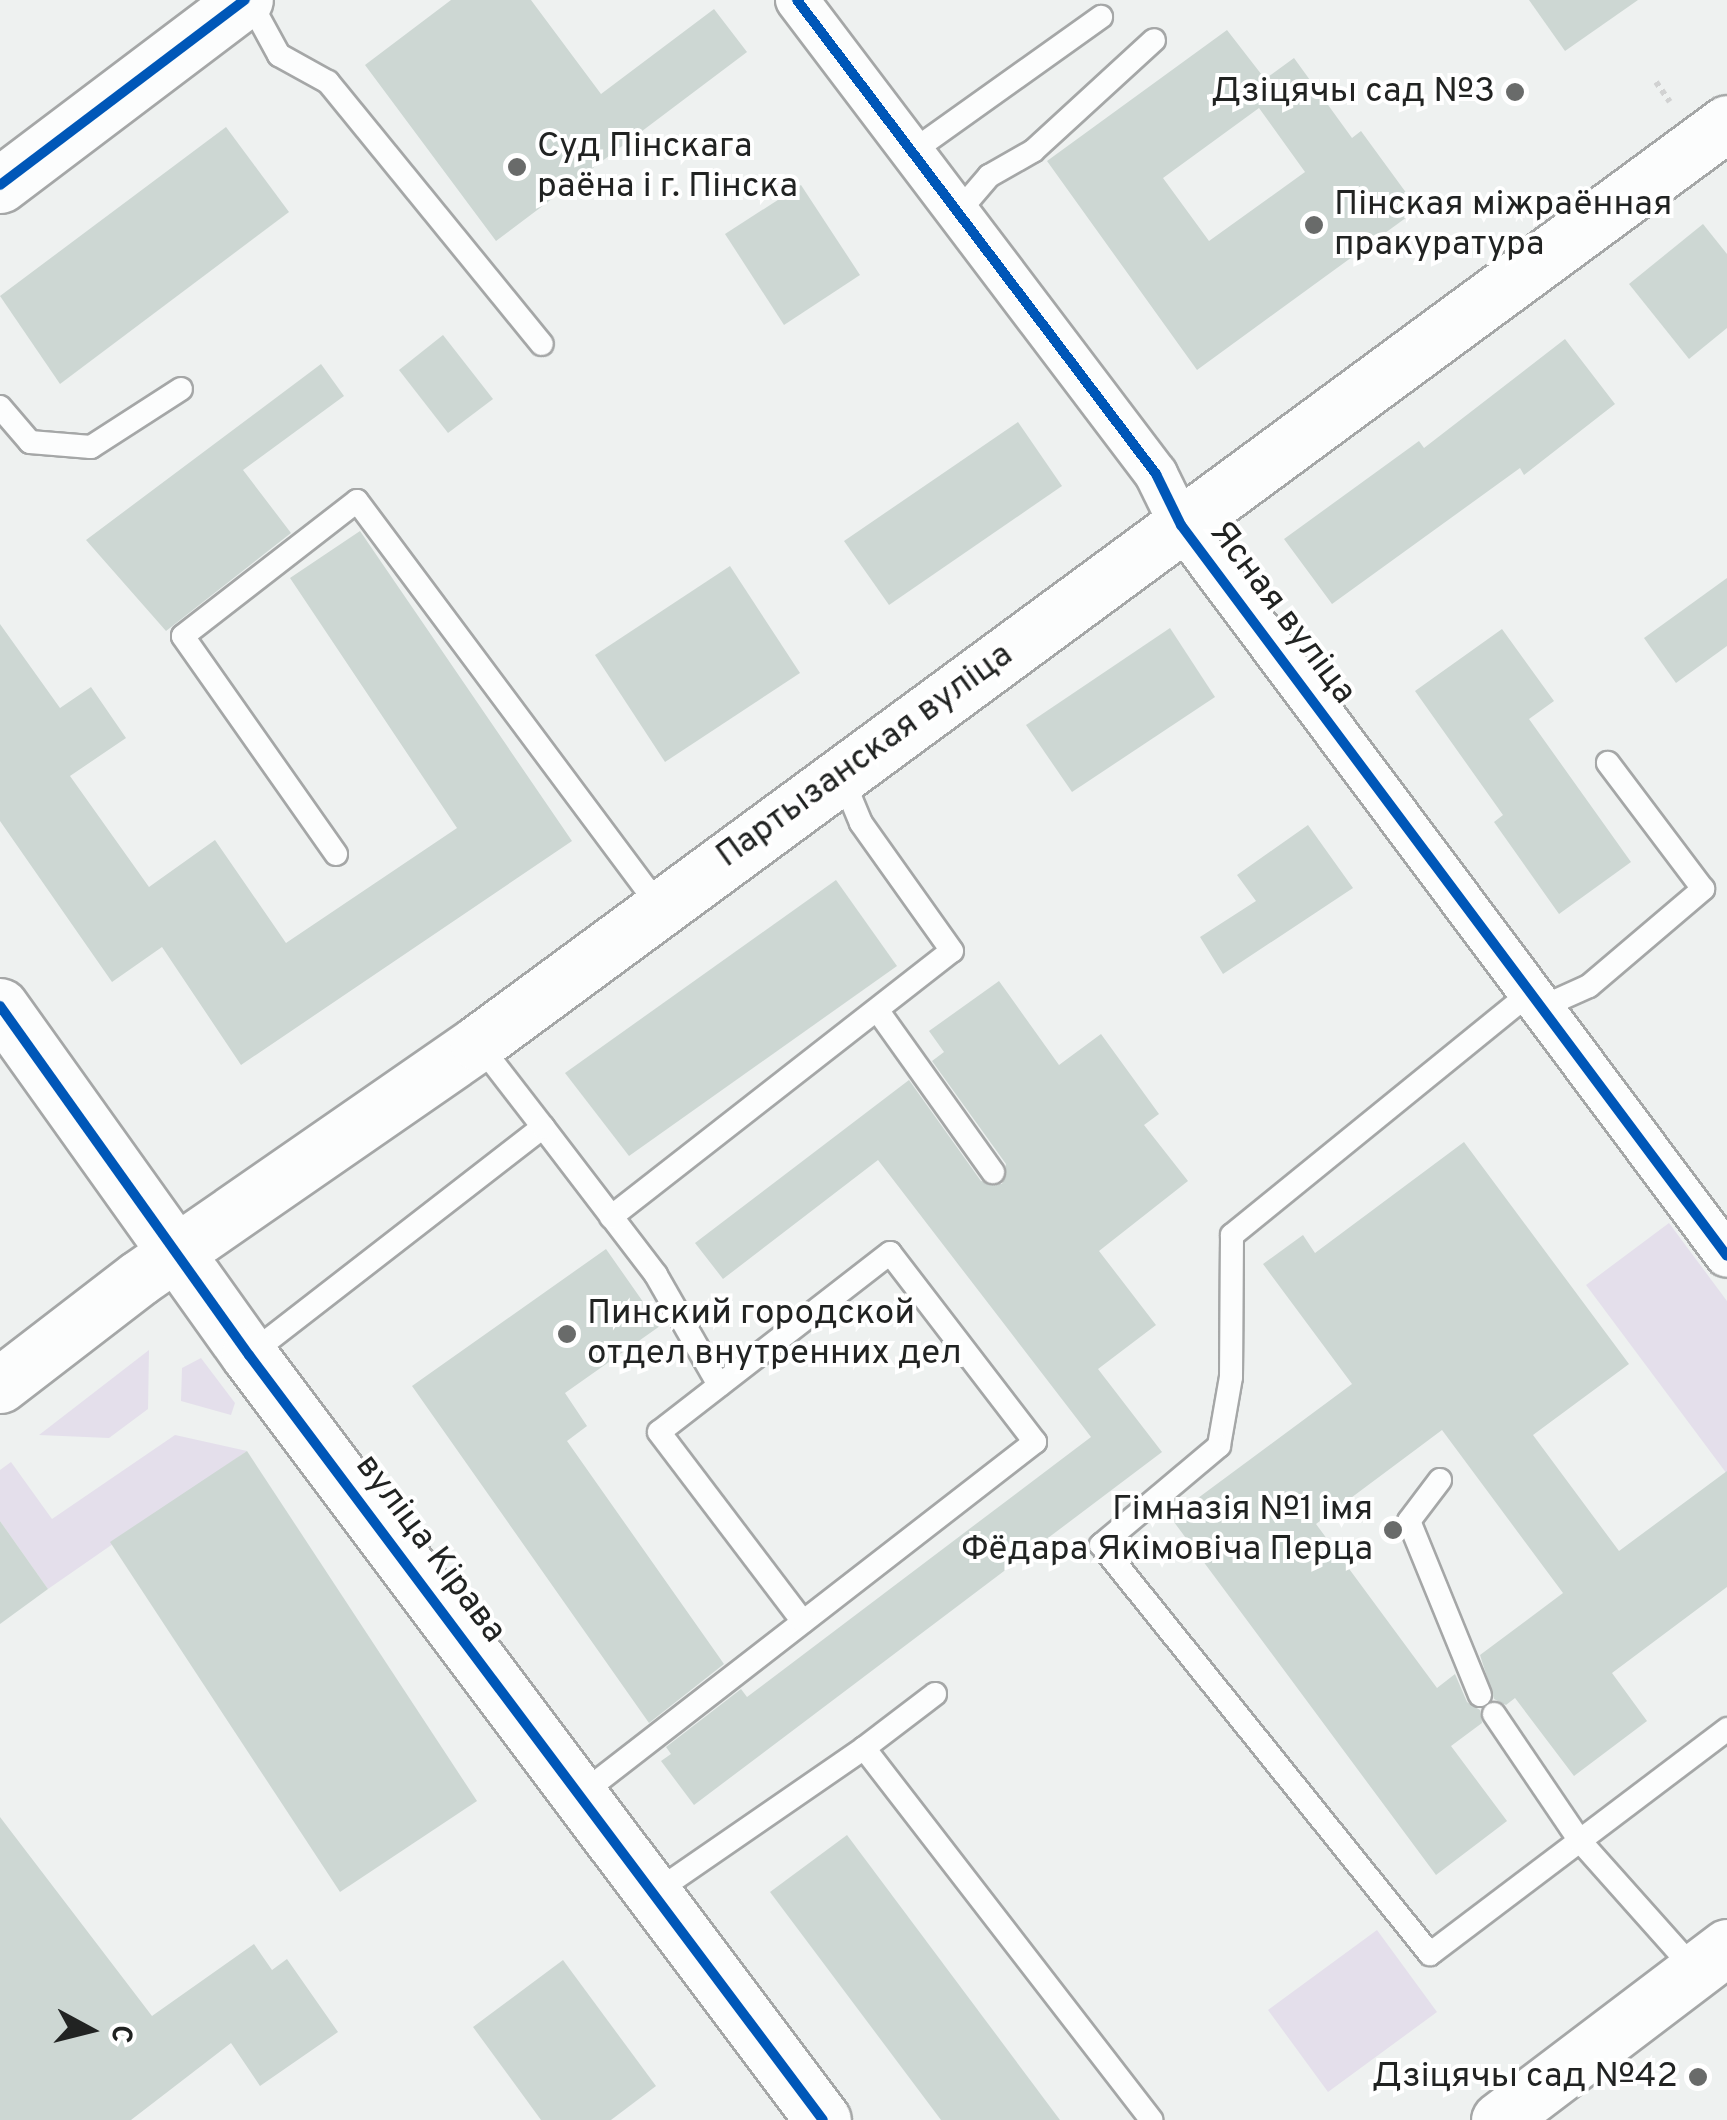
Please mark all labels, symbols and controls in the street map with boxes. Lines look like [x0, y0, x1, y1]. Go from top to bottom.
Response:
place label: Дзіцячы сад №3 [1211, 71, 1495, 113]
marker: Дзіцячы сад №3 [1504, 81, 1526, 103]
place label: Суд Пінскага раёна і г. Пінска [537, 126, 798, 208]
marker: Суд Пінскага раёна і г. Пінска [506, 156, 528, 178]
place label: Пінская міжраённая пракуратура [1334, 184, 1672, 266]
marker: Пінская міжраённая пракуратура [1303, 214, 1325, 236]
street label: Ясная вуліца [1200, 513, 1364, 713]
street label: Партызанская вуліца [709, 635, 1021, 877]
place label: Пинский городской отдел внутренних дел [587, 1293, 962, 1375]
marker: Пинский городской отдел внутренних дел [556, 1323, 578, 1345]
street label: вуліца Кірава [345, 1446, 515, 1652]
place label: Гімназія №1 імя Фёдара Якімовіча Перца [961, 1489, 1373, 1571]
marker: Гімназія №1 імя Фёдара Якімовіча Перца [1382, 1519, 1404, 1541]
north arrow [40, 1980, 140, 2080]
text: С [101, 2023, 139, 2045]
place label: Дзіцячы сад №42 [1372, 2056, 1678, 2098]
marker: Дзіцячы сад №42 [1687, 2066, 1709, 2088]

